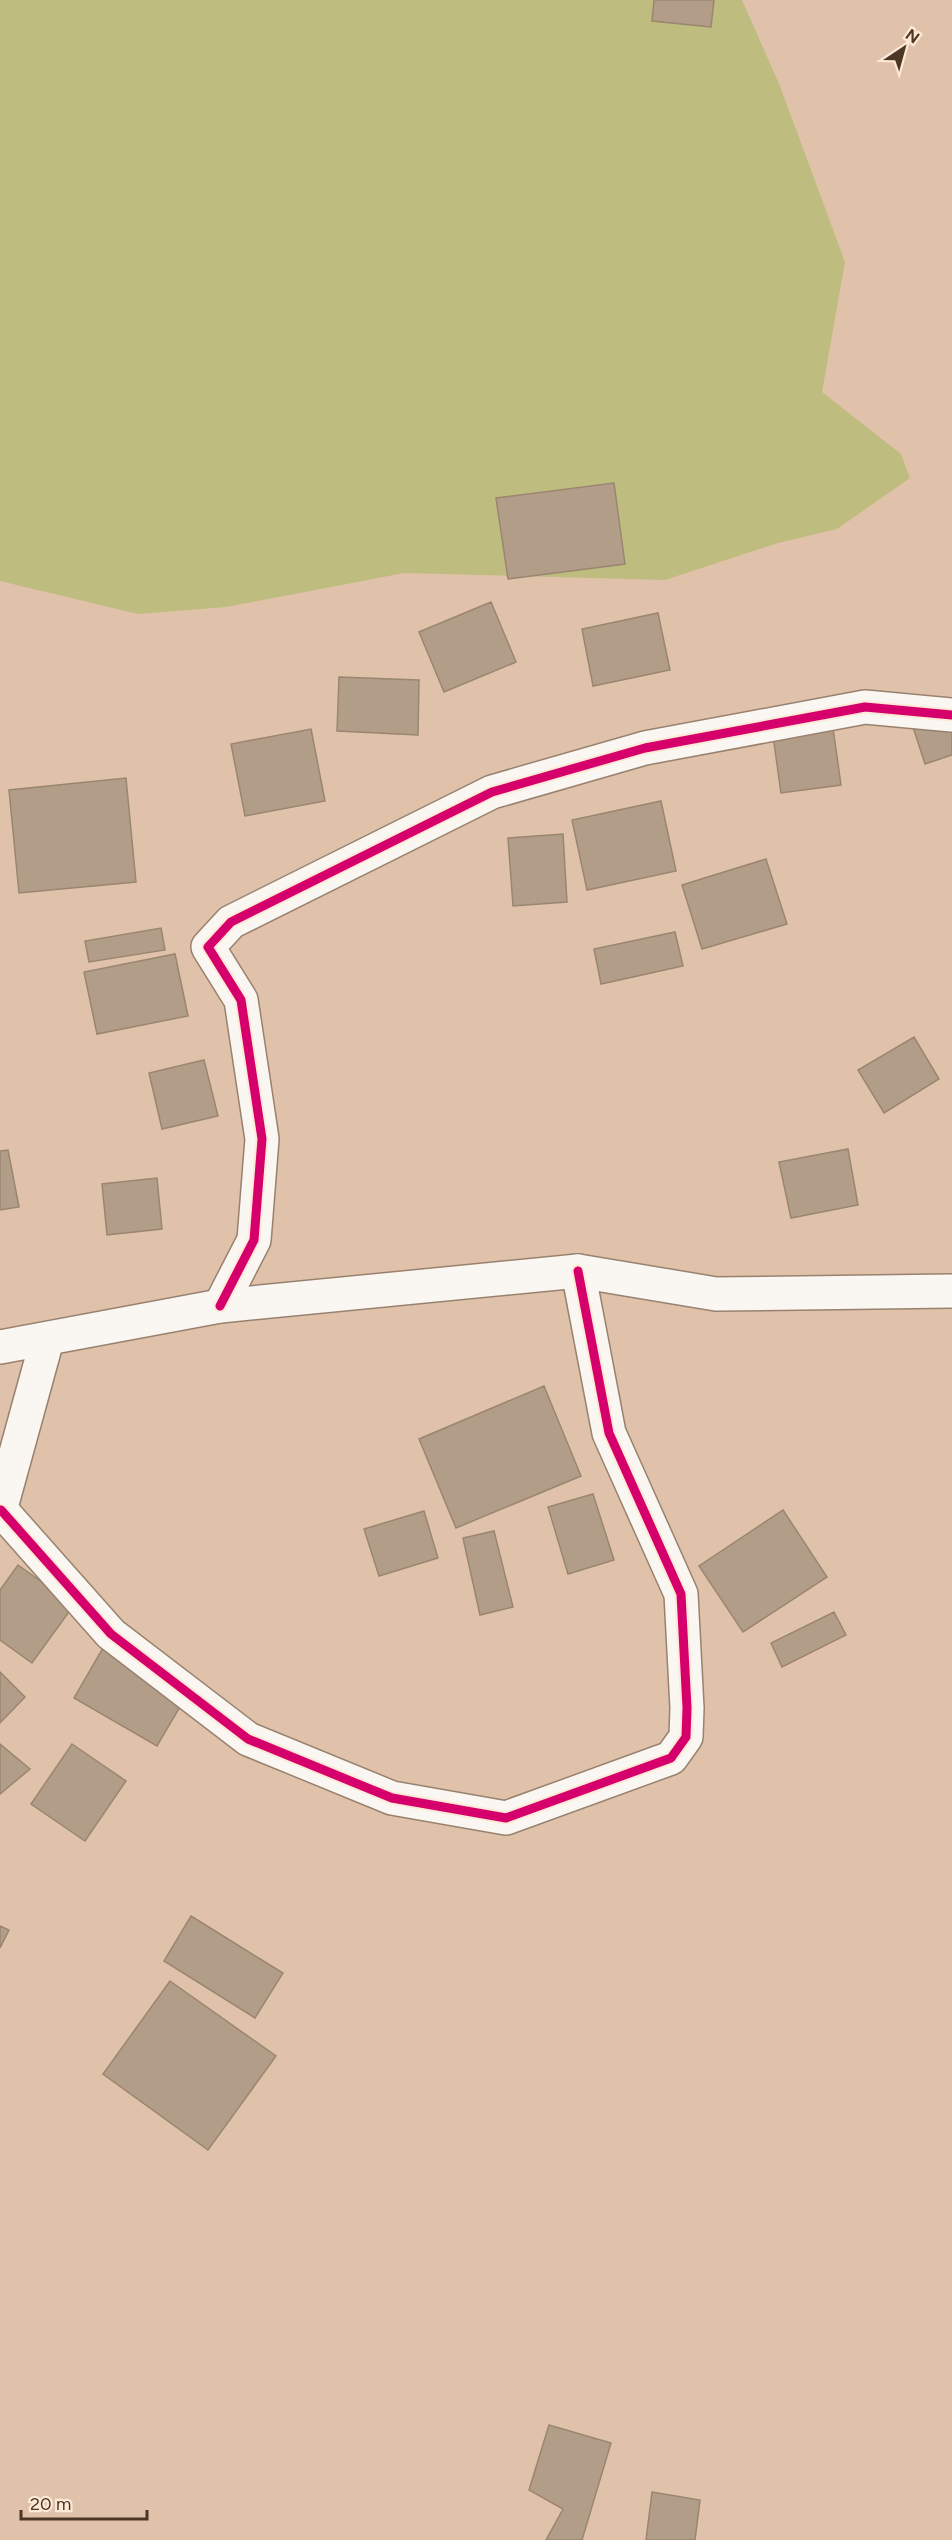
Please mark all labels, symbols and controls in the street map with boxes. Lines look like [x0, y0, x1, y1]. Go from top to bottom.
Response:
north arrow [874, 18, 934, 78]
text: N [902, 25, 923, 48]
scale bar [21, 2483, 147, 2521]
text: 20 m [30, 2493, 71, 2515]

